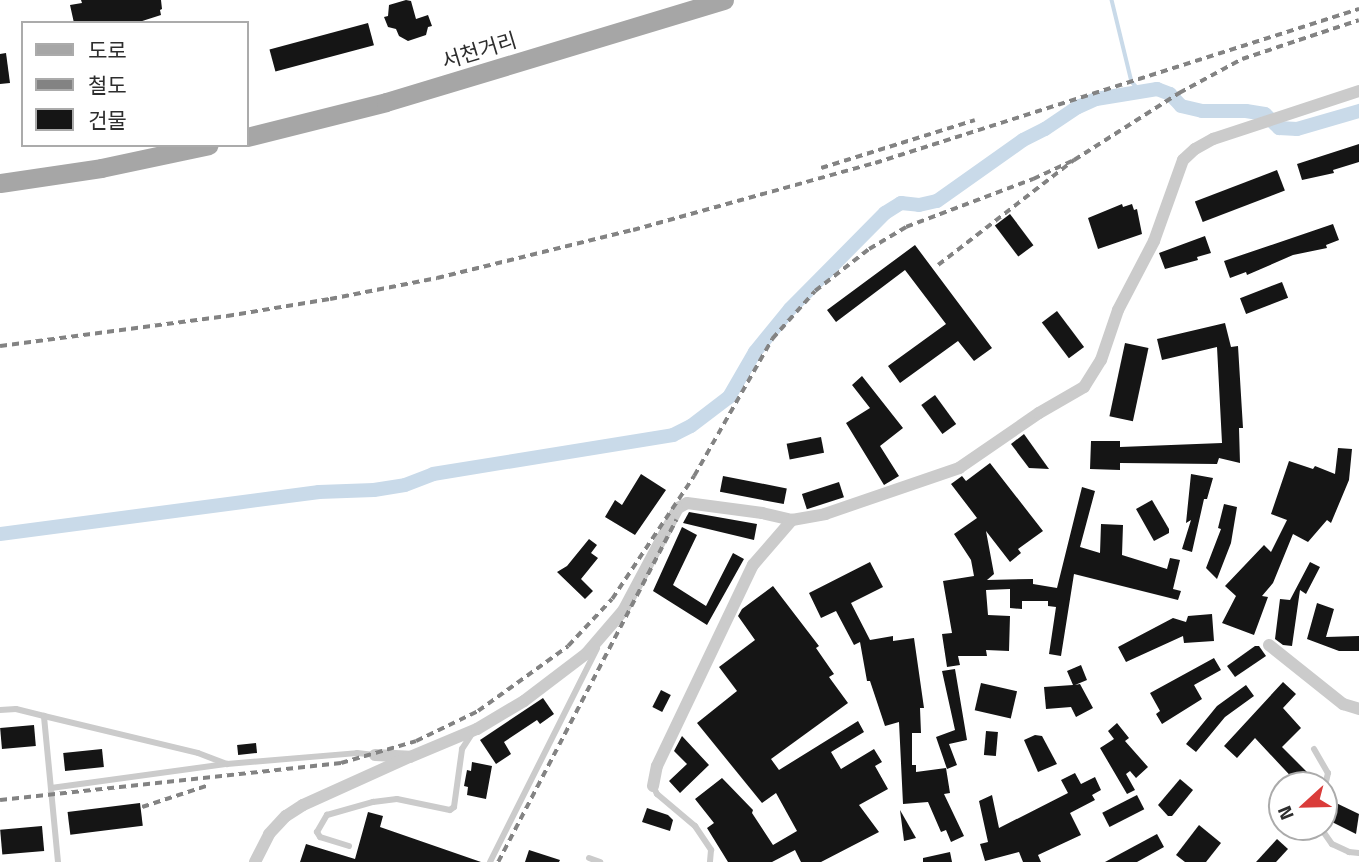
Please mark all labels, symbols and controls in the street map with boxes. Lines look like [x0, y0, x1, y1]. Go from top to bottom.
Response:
legend [21, 21, 248, 147]
street label: 서천거리 [438, 27, 520, 73]
text: 도로 [88, 34, 127, 66]
text: 철도 [88, 69, 127, 101]
text: 건물 [88, 104, 127, 136]
north arrow [1268, 771, 1338, 841]
text: N [1269, 802, 1301, 825]

